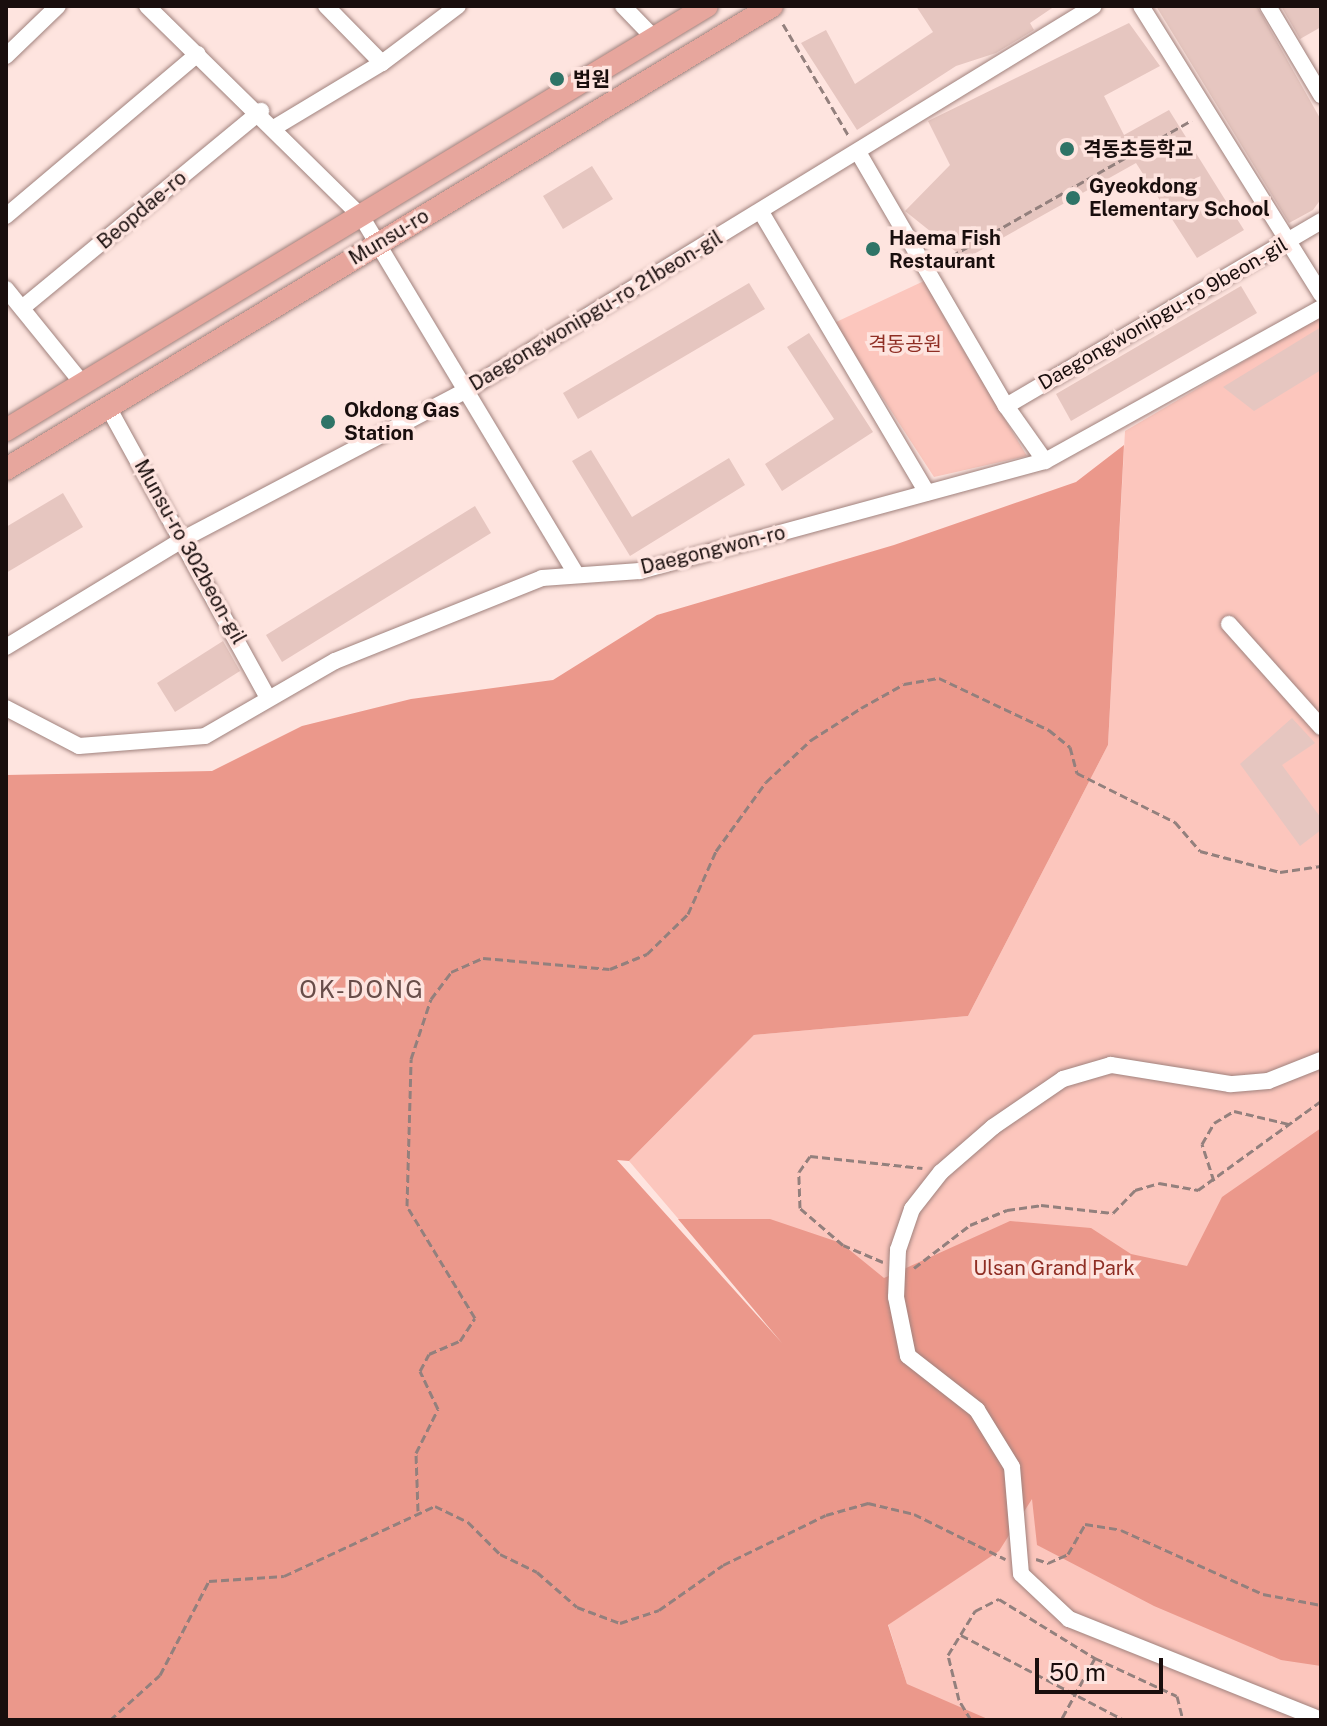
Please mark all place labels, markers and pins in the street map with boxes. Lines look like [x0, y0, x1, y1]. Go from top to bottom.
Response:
place label: 법원 [573, 67, 610, 91]
marker: 법원 [548, 70, 566, 88]
place label: 격동초등학교 [1083, 137, 1193, 161]
marker: 격동초등학교 [1058, 140, 1076, 158]
place label: Gyeokdong Elementary School [1089, 174, 1270, 221]
marker: Gyeokdong Elementary School [1064, 189, 1082, 207]
place label: Haema Fish Restaurant [889, 226, 1001, 273]
marker: Haema Fish Restaurant [864, 240, 882, 258]
place label: Okdong Gas Station [344, 398, 460, 445]
marker: Okdong Gas Station [319, 413, 337, 431]

